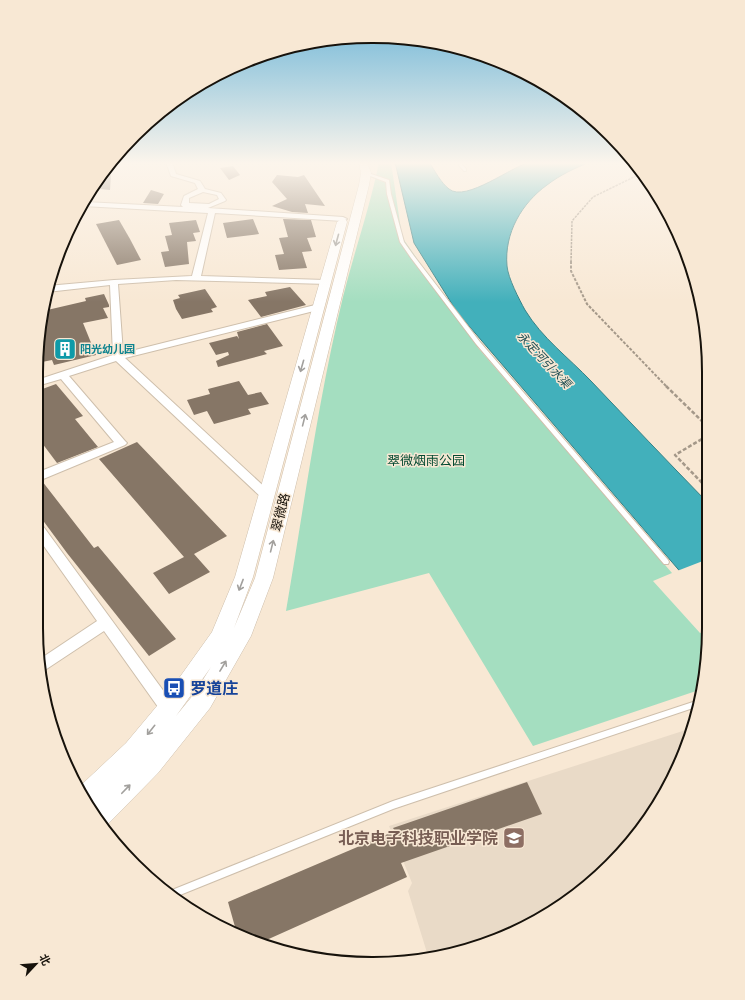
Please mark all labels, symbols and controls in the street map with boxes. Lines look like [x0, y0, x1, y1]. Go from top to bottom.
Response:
one-way arrow [333, 234, 340, 247]
water label: 永定河引水渠 [514, 329, 575, 393]
building icon: 阳光幼儿园 [52, 336, 78, 362]
place label: 阳光幼儿园 [80, 343, 135, 355]
one-way arrow [298, 359, 305, 372]
one-way arrow [301, 414, 308, 427]
park label: 翠微烟雨公园 [387, 453, 465, 468]
street label: 翠微路 [268, 491, 292, 533]
one-way arrow [269, 540, 276, 553]
one-way arrow [236, 579, 244, 591]
one-way arrow [220, 660, 228, 672]
bus stop icon: 罗道庄 [161, 675, 187, 701]
place label: 罗道庄 [190, 679, 238, 698]
one-way arrow [147, 725, 156, 736]
one-way arrow [121, 785, 130, 795]
school or university icon: 北京电子科技职业学院 [501, 825, 527, 851]
place label: 北京电子科技职业学院 [338, 829, 498, 848]
north arrow [16, 944, 56, 984]
text: 北 [37, 952, 53, 967]

